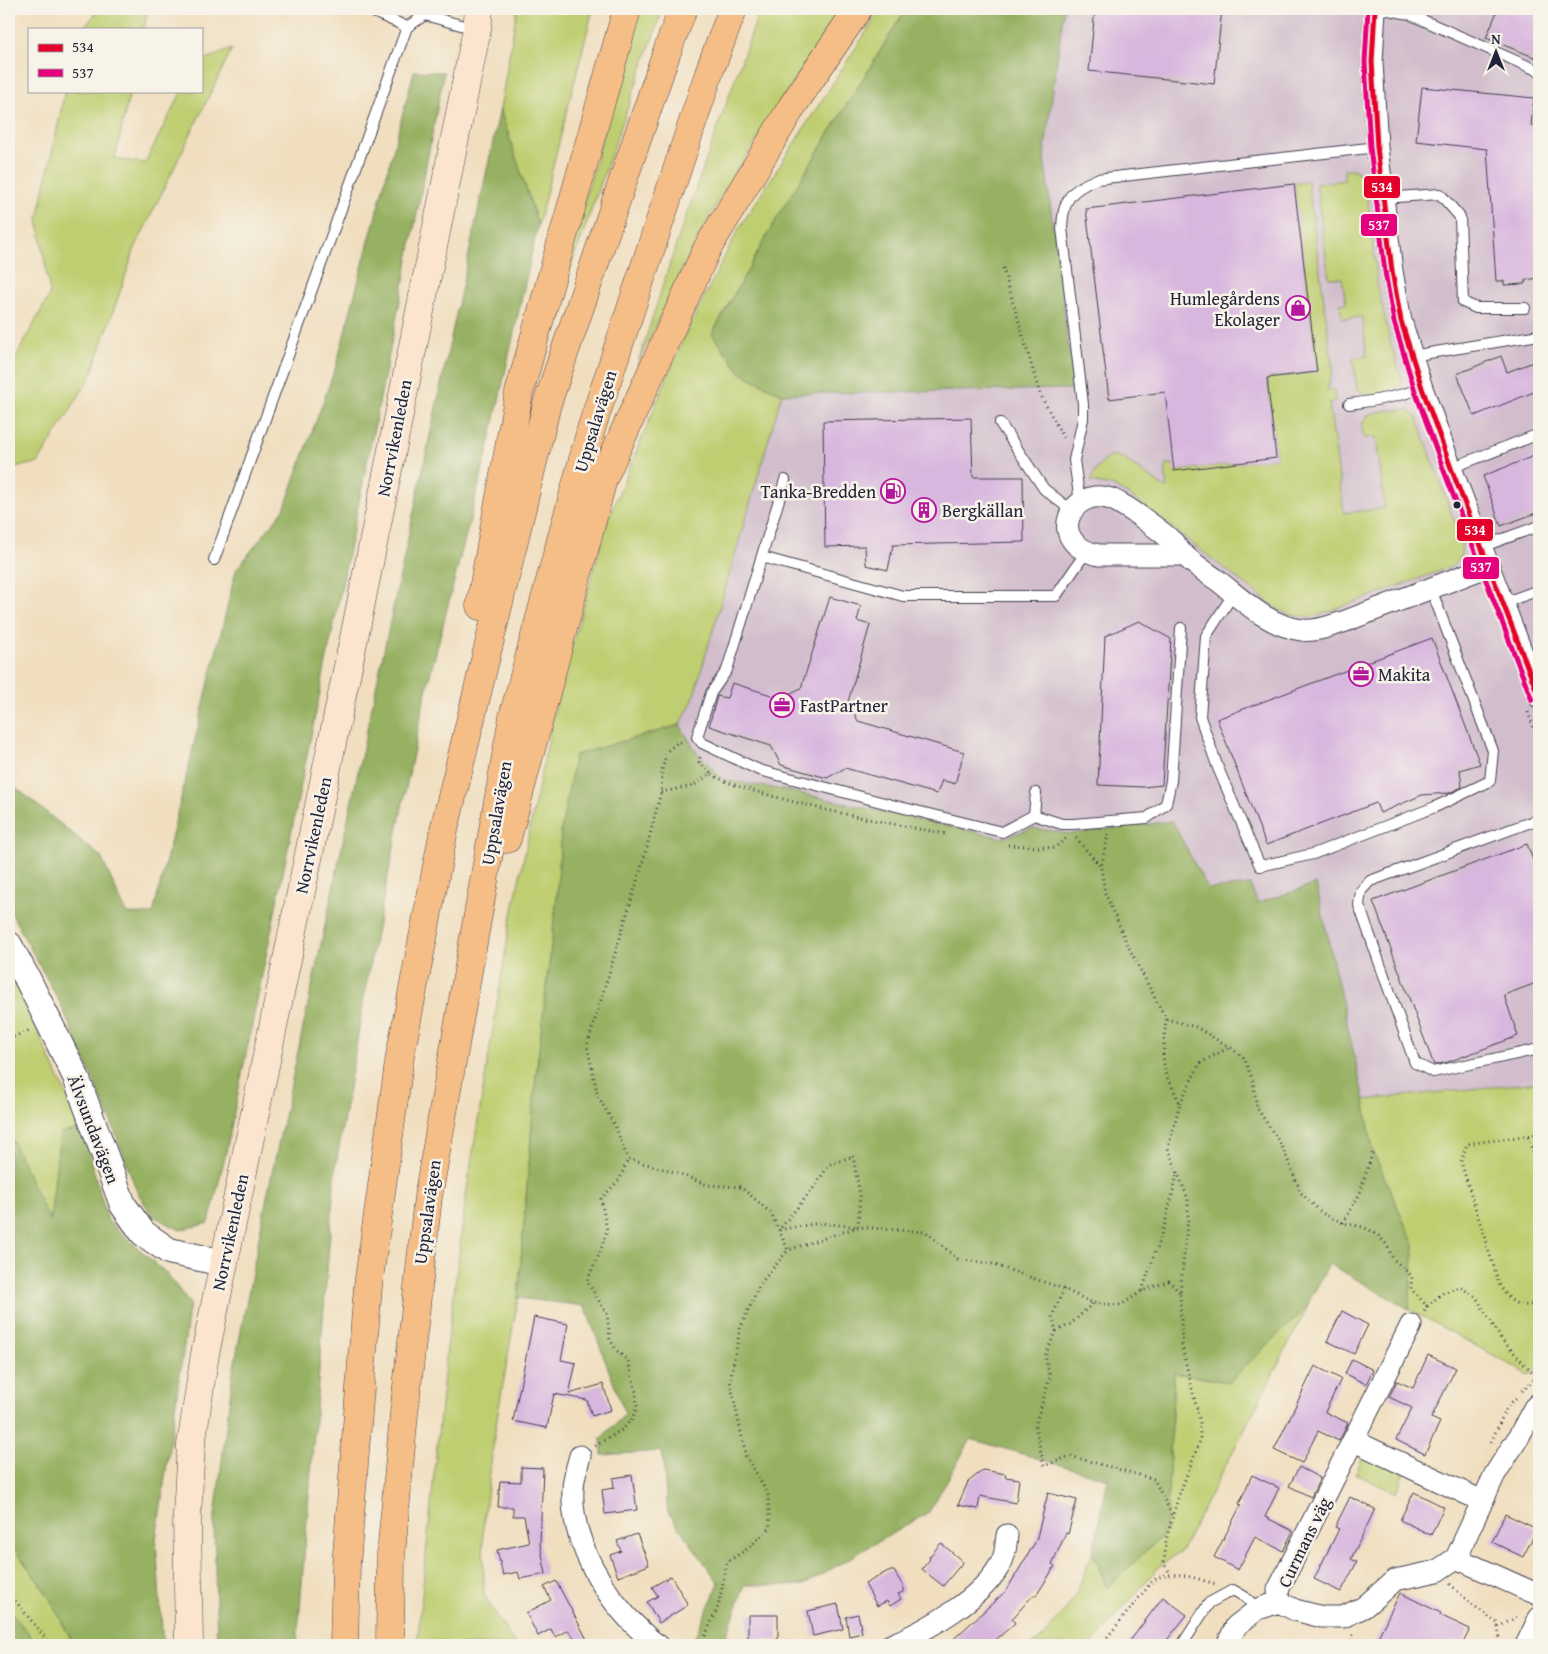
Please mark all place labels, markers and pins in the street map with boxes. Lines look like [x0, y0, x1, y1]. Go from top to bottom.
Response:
place label: Humlegårdens Ekolager [1170, 285, 1281, 333]
shop icon: Humlegårdens Ekolager [1285, 295, 1311, 321]
place label: Tanka-Bredden [761, 478, 876, 505]
fuel station icon: Tanka-Bredden [880, 478, 906, 504]
building icon: Bergkällan [911, 497, 937, 523]
place label: Bergkällan [942, 497, 1023, 524]
unlabelled marker [1452, 500, 1462, 510]
office icon: Makita [1348, 661, 1374, 687]
place label: Makita [1378, 661, 1431, 688]
office icon: FastPartner [769, 692, 795, 718]
place label: FastPartner [800, 692, 889, 719]

